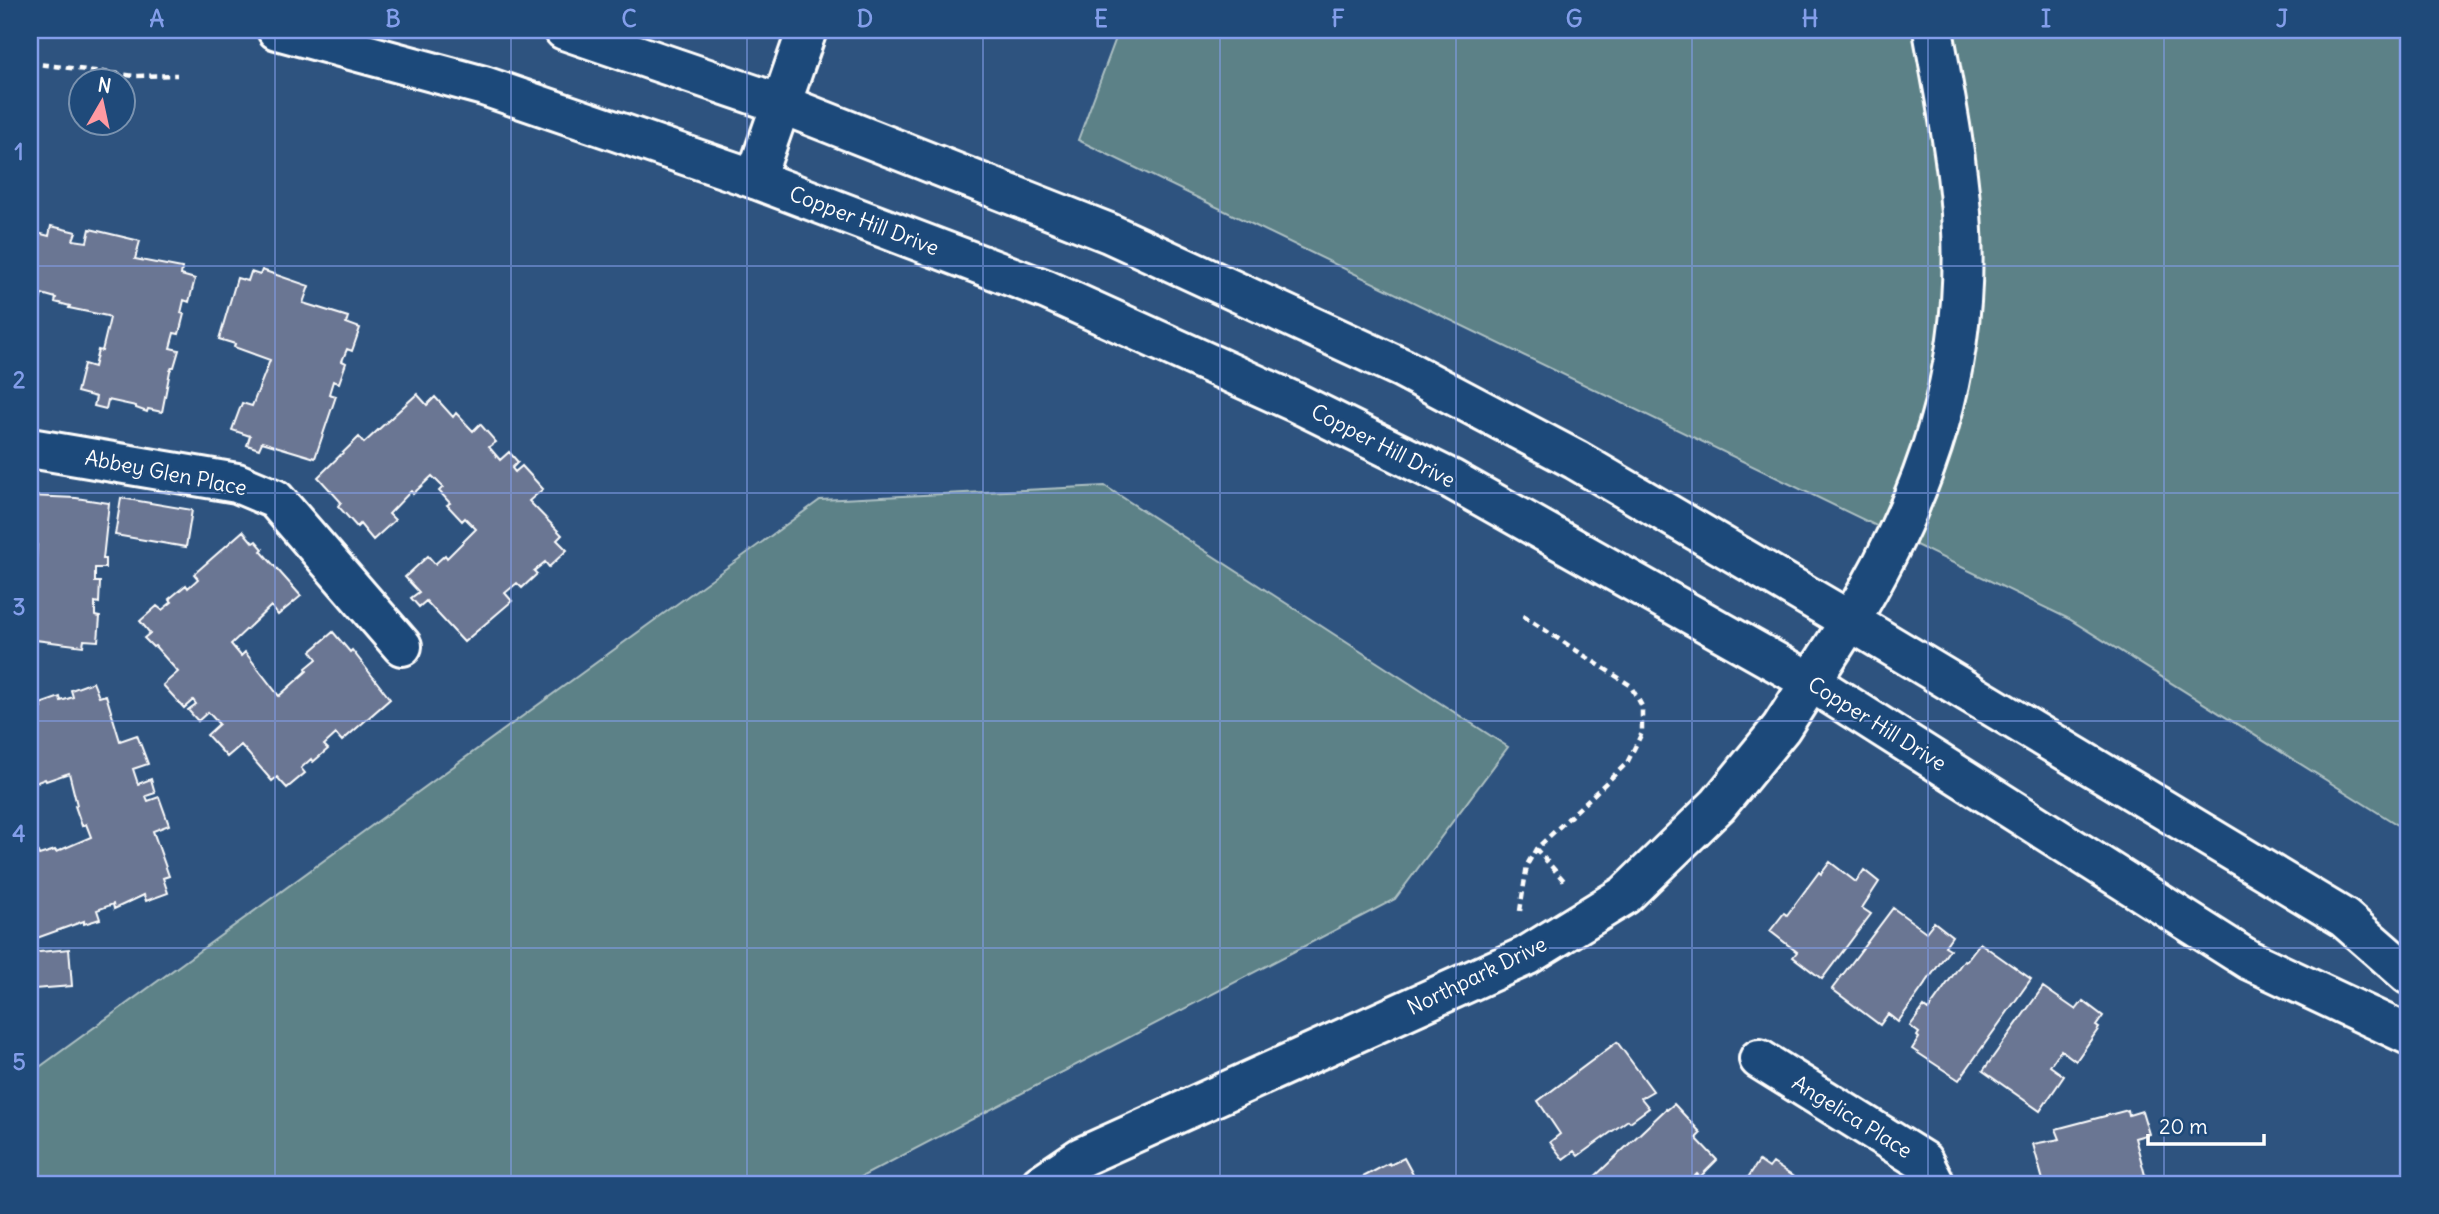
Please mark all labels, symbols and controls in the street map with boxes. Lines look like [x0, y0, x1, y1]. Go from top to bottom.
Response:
text: A [150, 4, 165, 33]
text: B [385, 4, 401, 33]
text: C [621, 4, 637, 33]
text: D [857, 4, 873, 33]
text: E [1094, 4, 1108, 33]
text: F [1331, 4, 1345, 33]
text: G [1566, 4, 1582, 33]
text: H [1802, 4, 1818, 33]
text: I [2041, 4, 2051, 33]
text: J [2276, 4, 2288, 33]
north arrow [66, 66, 136, 136]
text: N [96, 72, 113, 98]
text: 1 [14, 137, 24, 166]
street label: Copper Hill Drive [786, 180, 943, 261]
text: 2 [13, 365, 26, 394]
street label: Copper Hill Drive [1307, 398, 1460, 493]
street label: Abbey Glen Place [83, 444, 249, 501]
text: 3 [12, 592, 26, 621]
street label: Copper Hill Drive [1803, 670, 1951, 777]
text: 4 [12, 819, 26, 848]
street label: Northpark Drive [1403, 930, 1551, 1021]
text: 5 [12, 1047, 26, 1076]
street label: Angelica Place [1787, 1069, 1917, 1164]
scale bar [2148, 1102, 2264, 1146]
text: 20 m [2159, 1113, 2208, 1140]

